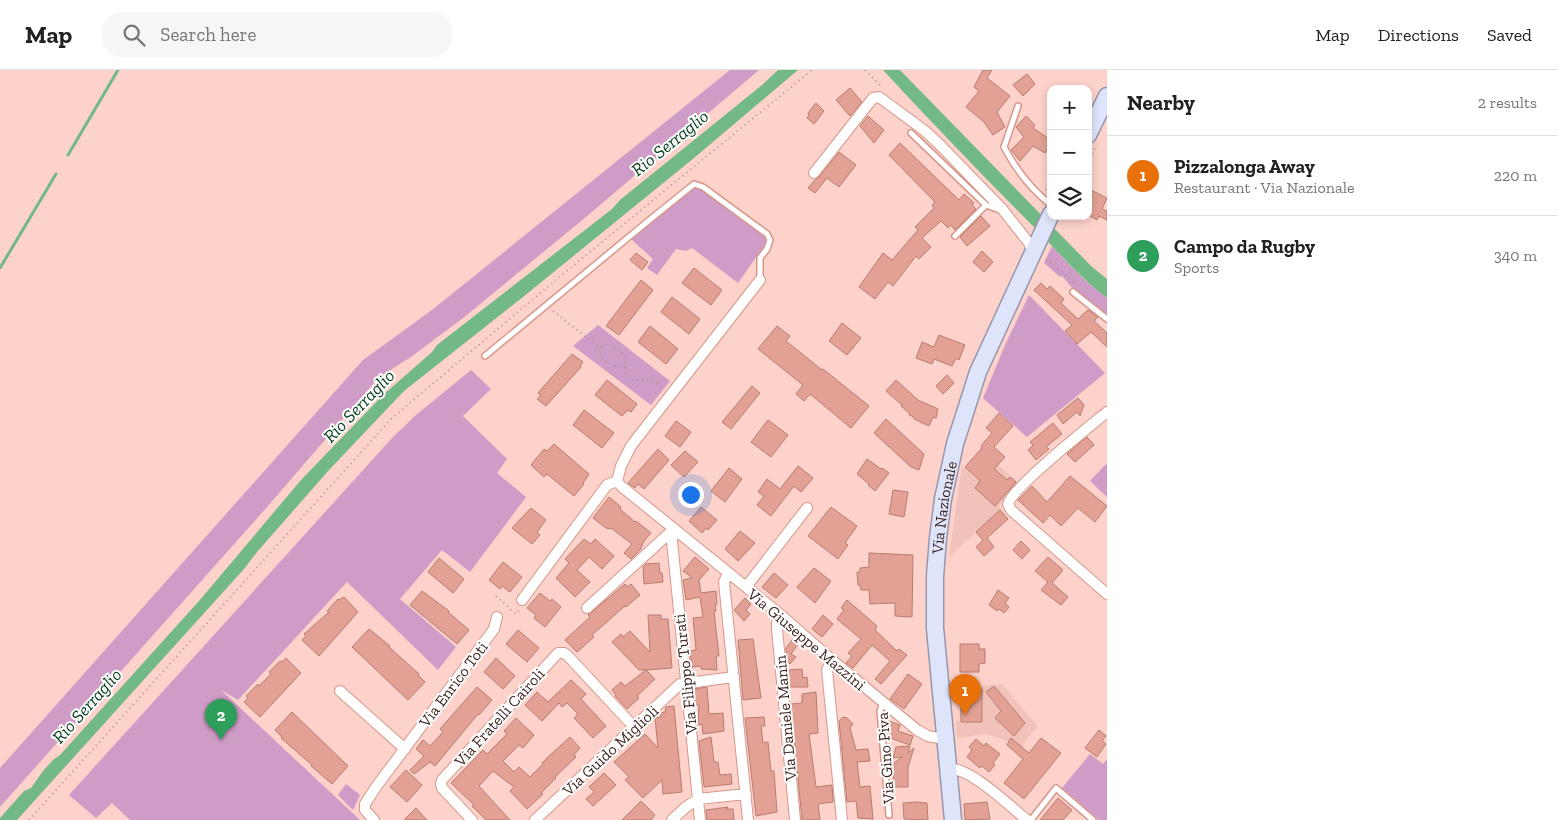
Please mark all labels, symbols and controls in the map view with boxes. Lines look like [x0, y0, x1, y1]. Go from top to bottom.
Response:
search box [102, 12, 452, 57]
text: Map [25, 20, 72, 49]
icon: search [120, 21, 148, 49]
text: Search here [160, 23, 257, 46]
text: Map [1315, 24, 1350, 46]
text: Directions [1378, 24, 1459, 46]
text: Saved [1487, 24, 1532, 46]
map controls [1047, 85, 1092, 220]
button: + [1047, 85, 1092, 130]
text: Nearby [1127, 90, 1195, 115]
text: 2 results [1478, 93, 1537, 112]
water label: Rio Serraglio [627, 105, 713, 181]
button: − [1047, 130, 1092, 175]
text: Pizzalonga Away [1174, 155, 1315, 178]
text: 1 [1140, 166, 1146, 185]
text: 220 m [1494, 166, 1537, 185]
button: layers [1047, 175, 1092, 220]
text: Restaurant · Via Nazionale [1174, 178, 1354, 197]
text: Campo da Rugby [1174, 235, 1315, 258]
text: 2 [1139, 246, 1147, 265]
text: 340 m [1494, 246, 1537, 265]
text: Sports [1174, 258, 1219, 277]
water label: Rio Serraglio [319, 365, 399, 447]
street label: Via Nazionale [928, 459, 961, 556]
your location [678, 482, 704, 508]
street label: Via Giuseppe Mazzini [743, 584, 870, 695]
street label: Via Filippo Turati [670, 612, 701, 736]
street label: Via Enrico Toti [414, 637, 492, 732]
street label: Via Daniele Manin [770, 654, 801, 782]
water label: Rio Serraglio [48, 664, 126, 748]
street label: Via Fratelli Cairoli [450, 664, 549, 771]
pin: 1 [949, 674, 981, 715]
pin: 2 [205, 699, 237, 740]
street label: Via Guido Miglioli [558, 701, 663, 800]
street label: Via Gino Piva [873, 711, 898, 805]

